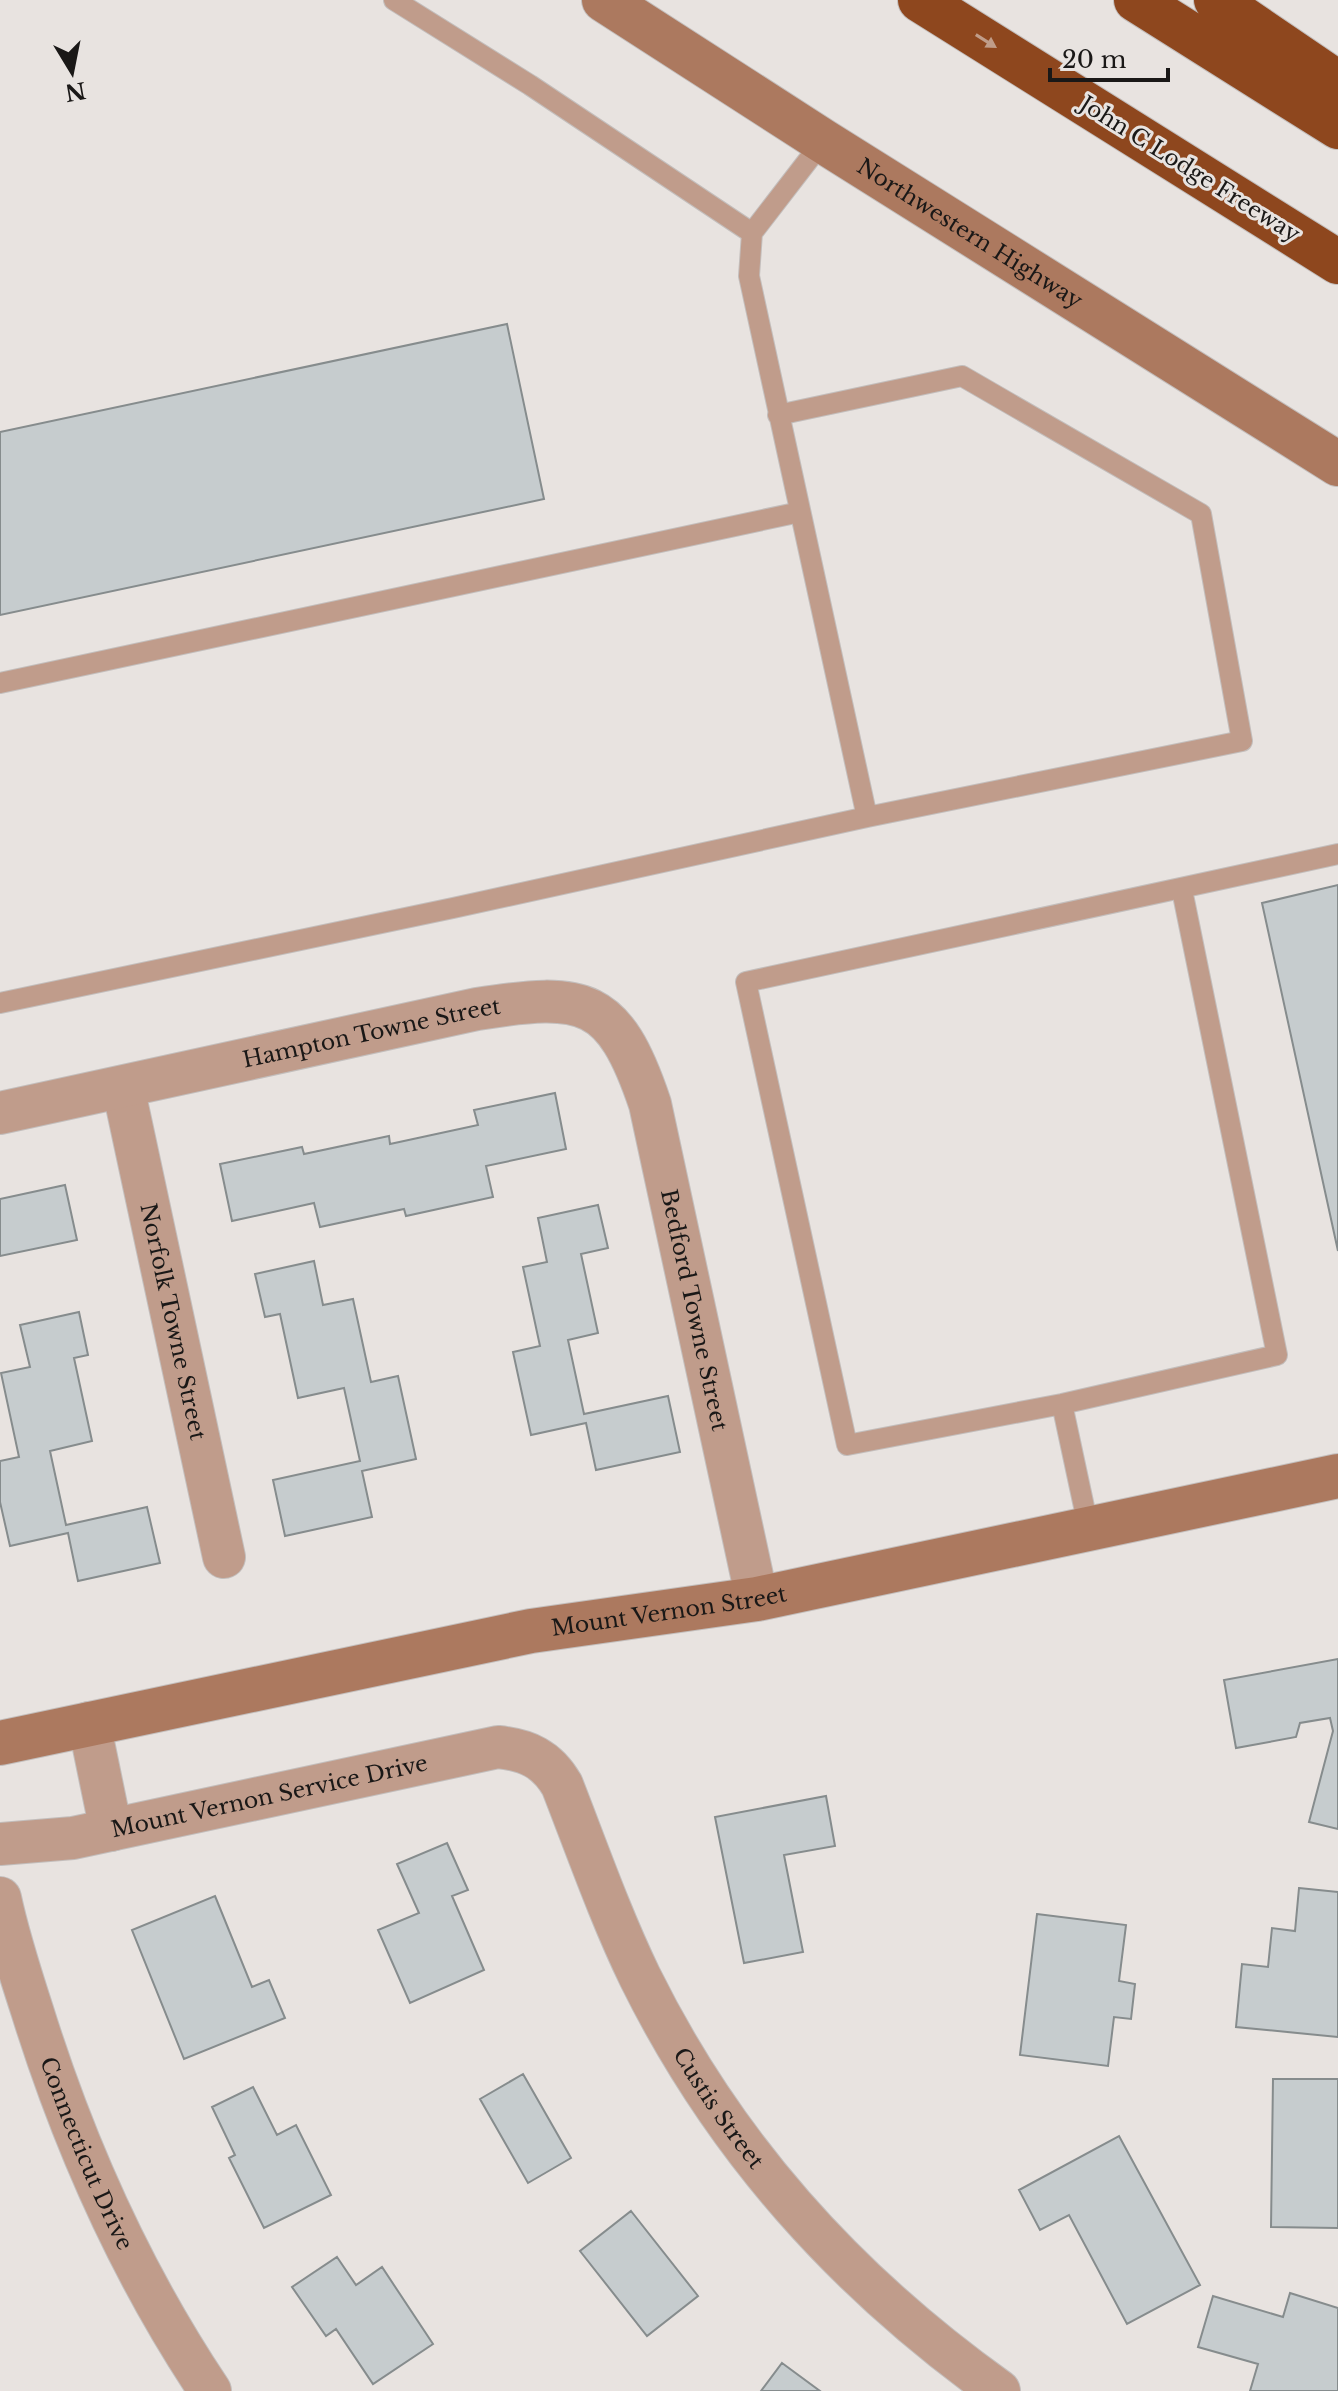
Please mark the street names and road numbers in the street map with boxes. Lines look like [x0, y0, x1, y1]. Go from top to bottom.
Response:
street label: John C Lodge Freeway [1072, 89, 1305, 248]
street label: Northwestern Highway [852, 152, 1088, 314]
street label: Hampton Towne Street [240, 992, 503, 1073]
street label: Bedford Towne Street [655, 1187, 734, 1434]
street label: Norfolk Towne Street [135, 1201, 212, 1443]
street label: Mount Vernon Street [550, 1580, 790, 1641]
street label: Mount Vernon Service Drive [109, 1749, 430, 1843]
street label: Custis Street [668, 2043, 770, 2174]
street label: Connecticut Drive [35, 2053, 139, 2254]

